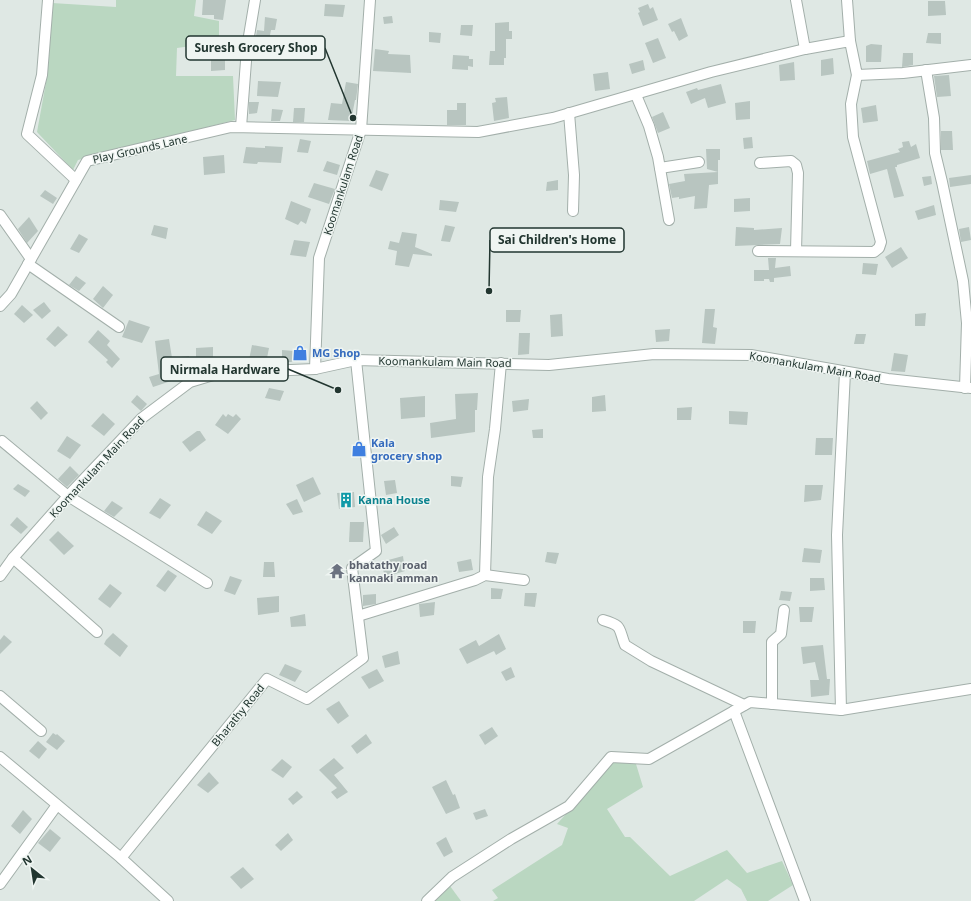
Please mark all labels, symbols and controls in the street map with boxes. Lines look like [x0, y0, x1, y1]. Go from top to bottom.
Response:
callout: Suresh Grocery Shop [186, 36, 325, 60]
text: Suresh Grocery Shop [194, 39, 318, 56]
street label: Play Grounds Lane [91, 130, 189, 167]
street label: Koomankulam Road [319, 133, 366, 237]
callout: Sai Children's Home [490, 228, 624, 252]
text: Sai Children's Home [498, 231, 616, 248]
shop icon: MG Shop [291, 344, 309, 362]
place label: MG Shop [312, 345, 360, 360]
street label: Koomankulam Main Road [748, 348, 882, 385]
street label: Koomankulam Main Road [378, 353, 512, 370]
callout: Nirmala Hardware [161, 357, 288, 381]
text: Nirmala Hardware [170, 361, 280, 378]
street label: Koomankulam Main Road [46, 413, 148, 521]
place label: Kala grocery shop [371, 435, 442, 463]
shop icon: Kala grocery shop [350, 440, 368, 458]
building icon: Kanna House [337, 491, 355, 509]
place label: Kanna House [358, 492, 431, 507]
place label: bhatathy road kannaki amman [349, 557, 438, 585]
temple icon: bhatathy road kannaki amman [328, 562, 346, 580]
street label: Bharathy Road [208, 680, 267, 749]
north arrow [12, 849, 52, 889]
text: N [19, 851, 34, 869]

